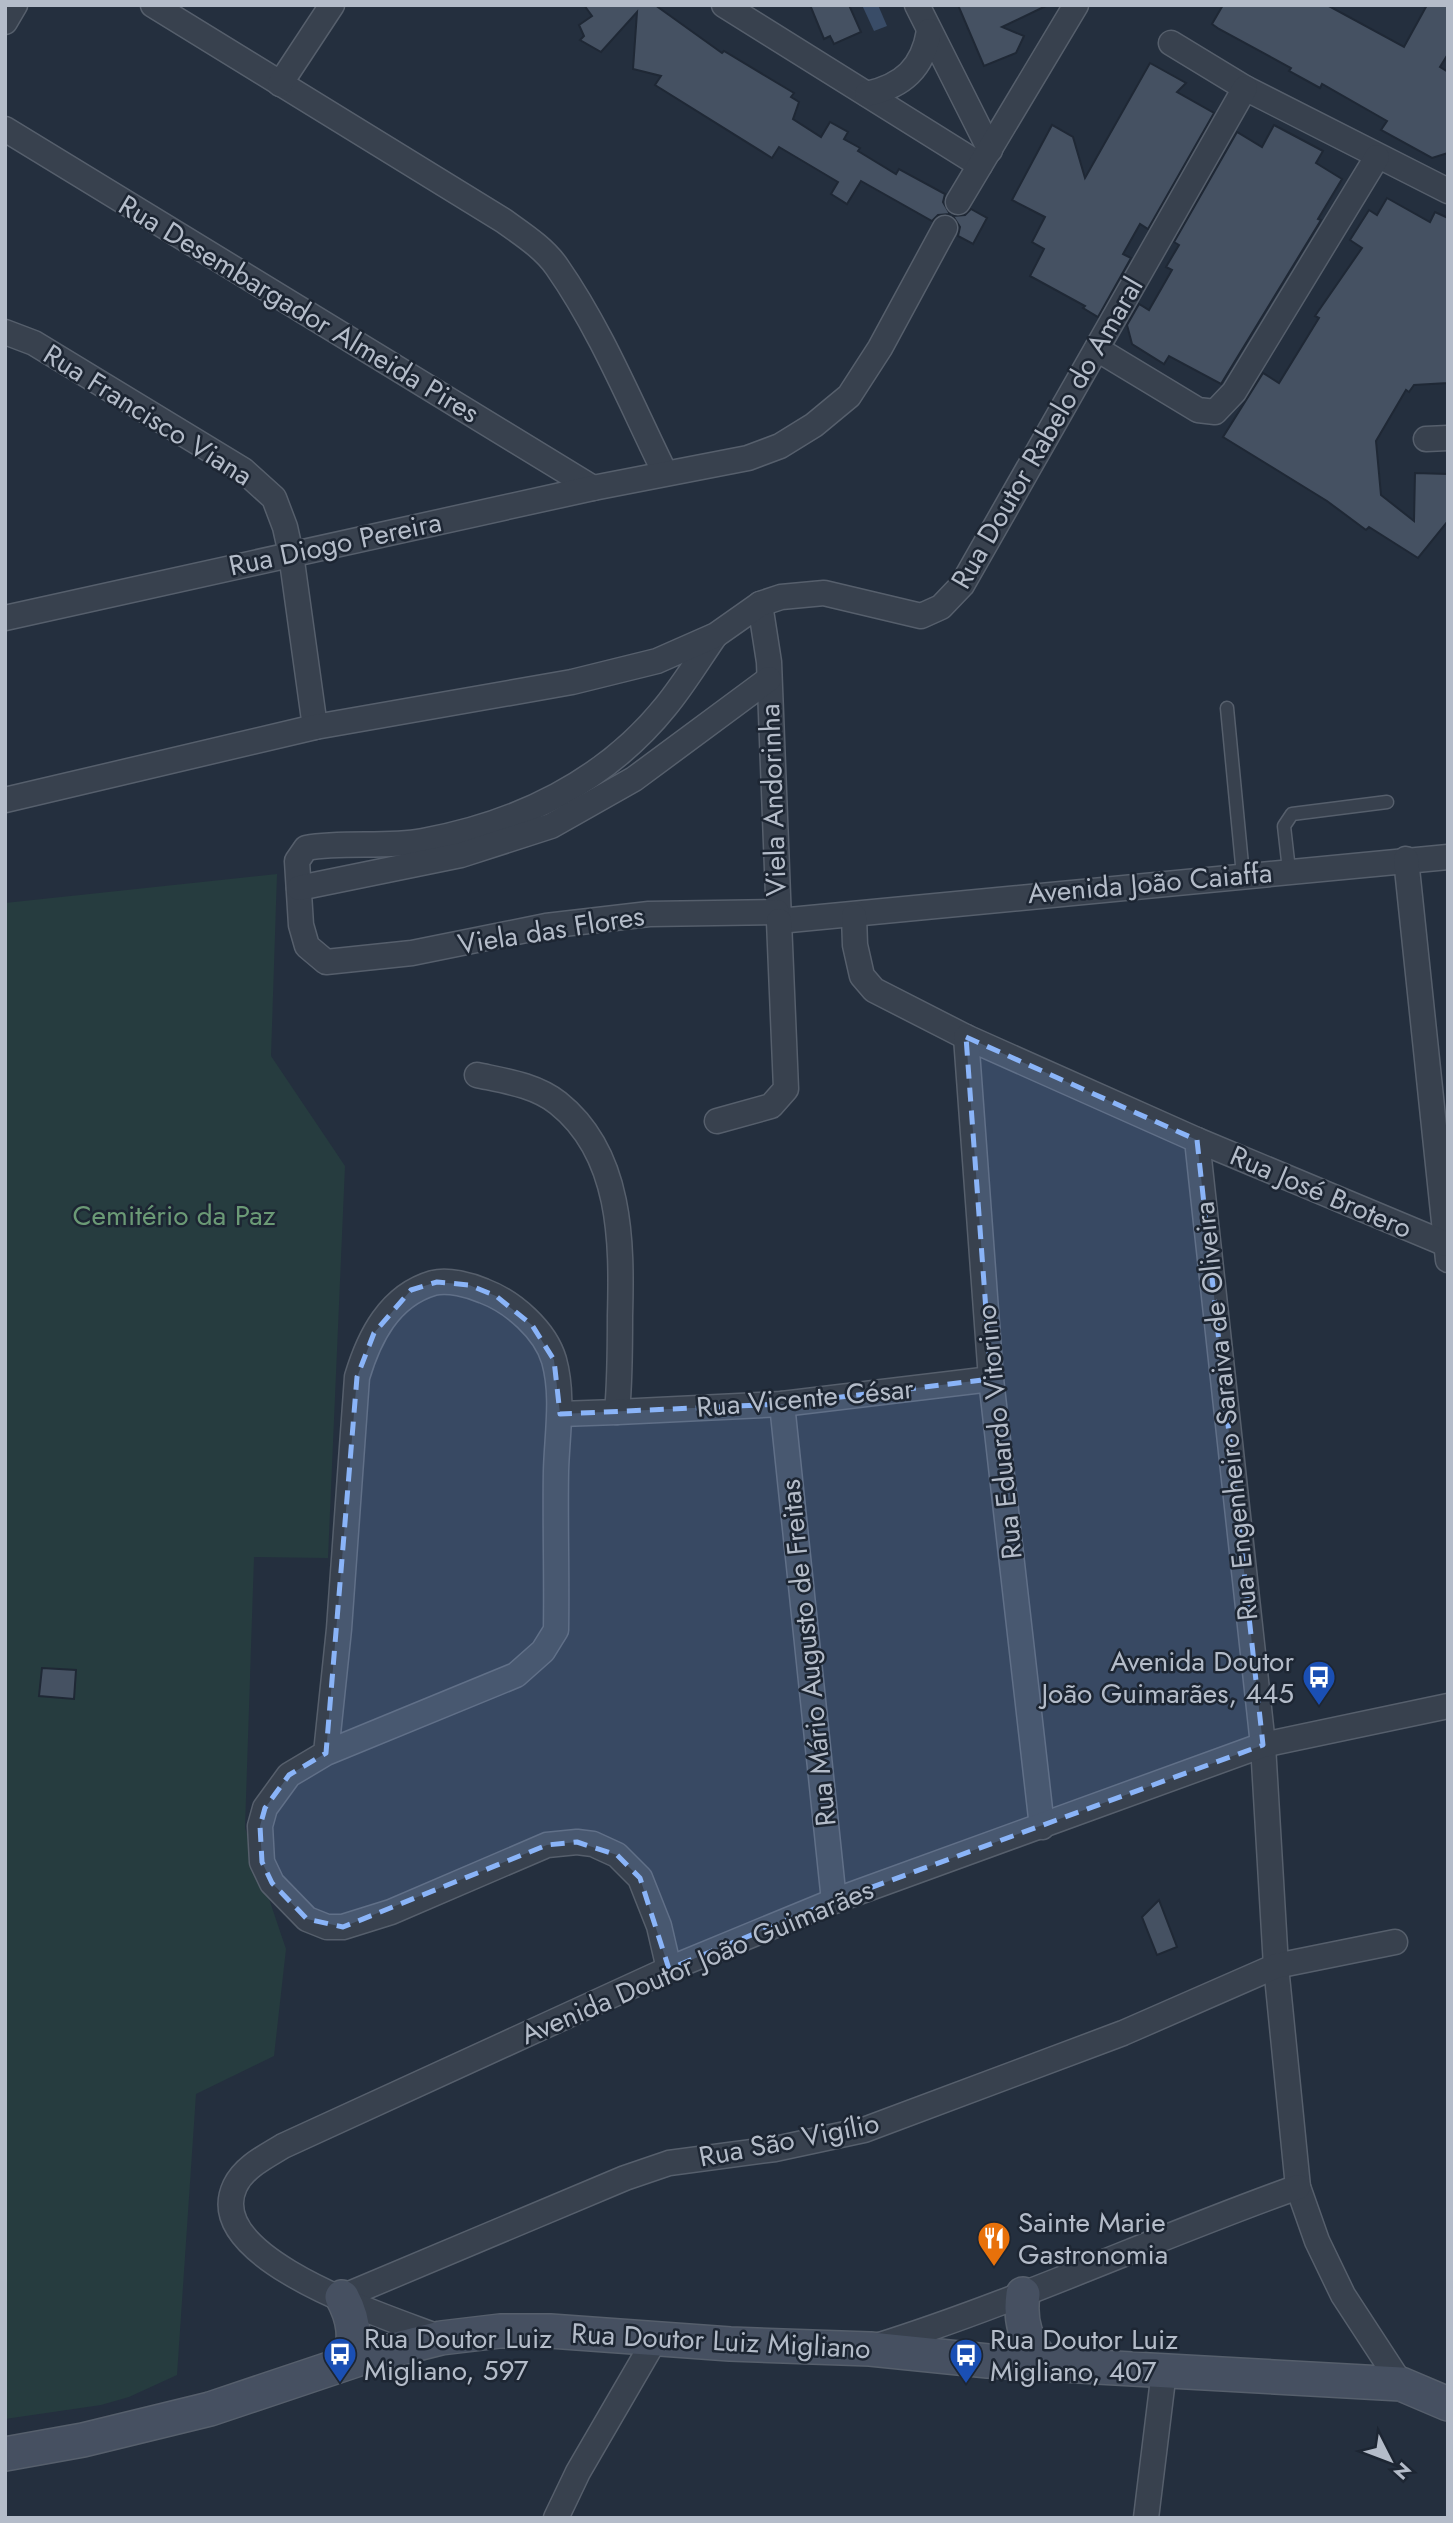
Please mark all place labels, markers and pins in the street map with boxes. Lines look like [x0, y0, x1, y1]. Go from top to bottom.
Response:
place label: Avenida Doutor João Guimarães, 445 [1037, 1641, 1294, 1714]
bus stop icon: Avenida Doutor João Guimarães, 445 [1300, 1658, 1338, 1707]
place label: Sainte Marie Gastronomia [1018, 2202, 1168, 2275]
restaurant icon: Sainte Marie Gastronomia [975, 2219, 1013, 2268]
place label: Rua Doutor Luiz Migliano, 597 [364, 2318, 552, 2391]
place label: Rua Doutor Luiz Migliano, 407 [990, 2319, 1178, 2392]
bus stop icon: Rua Doutor Luiz Migliano, 597 [321, 2335, 359, 2384]
bus stop icon: Rua Doutor Luiz Migliano, 407 [947, 2336, 985, 2385]

